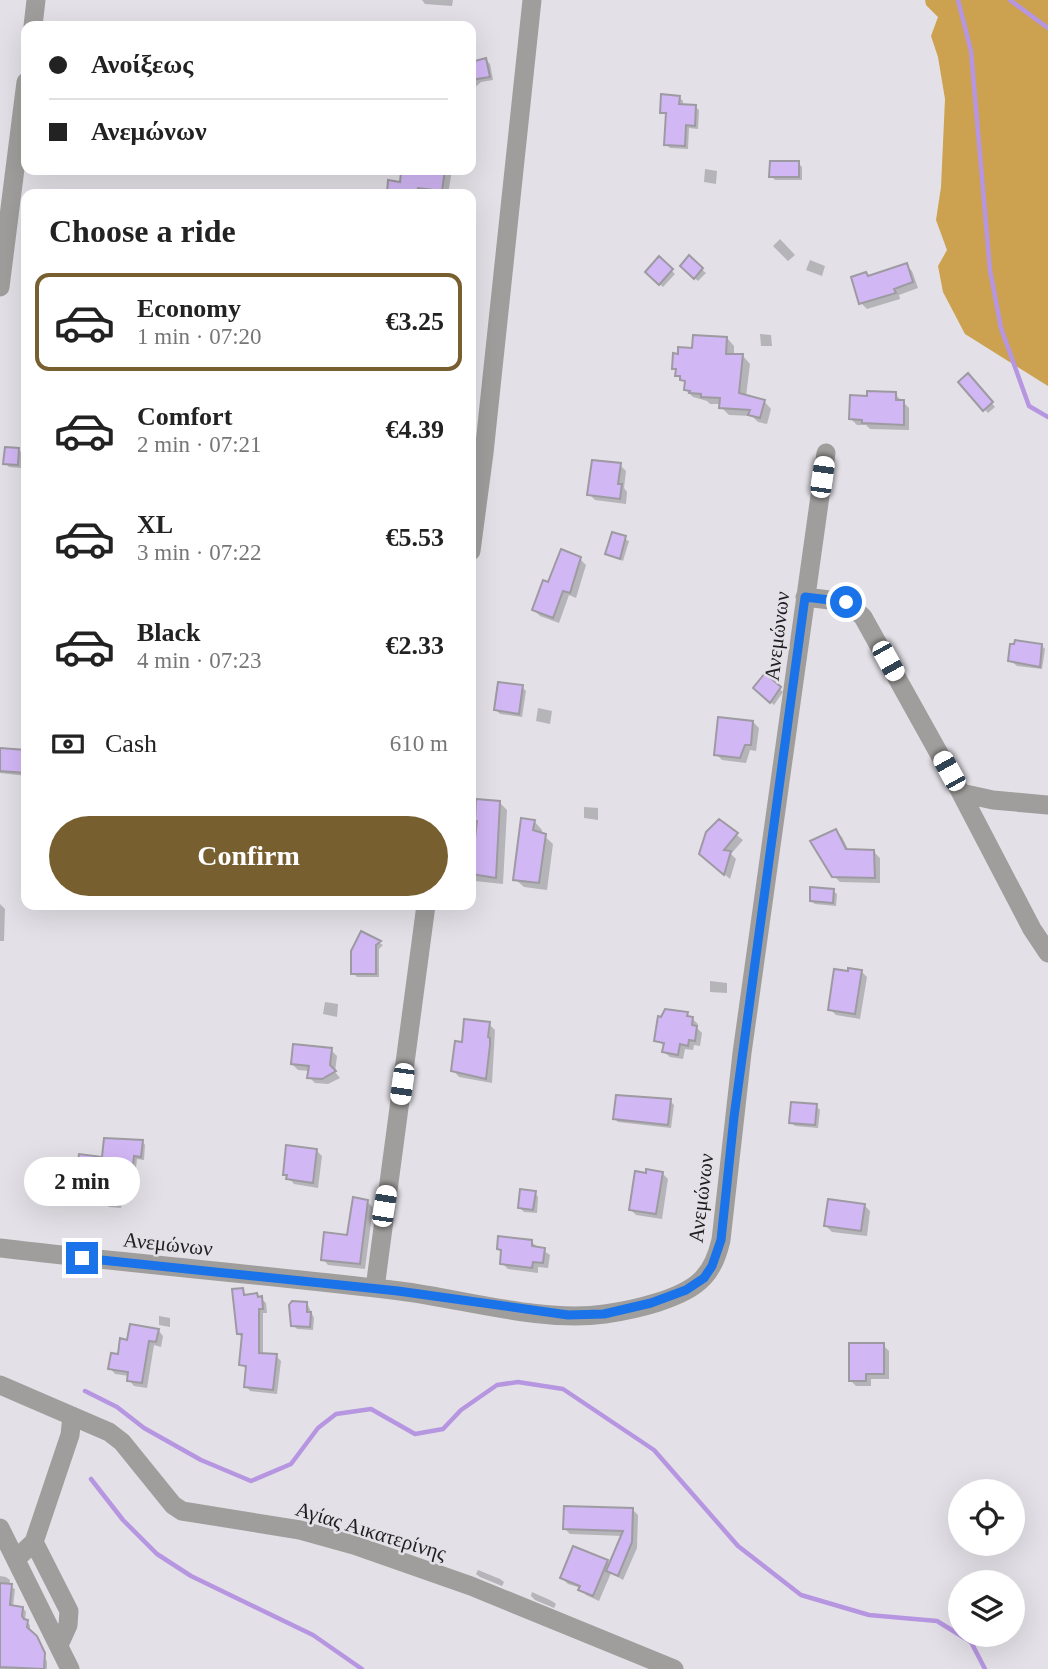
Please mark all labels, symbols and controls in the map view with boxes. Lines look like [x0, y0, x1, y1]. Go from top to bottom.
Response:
text: Ανοίξεως [91, 50, 193, 79]
text: Ανεμώνων [91, 117, 207, 146]
text: Choose a ride [49, 213, 236, 249]
icon: car [53, 291, 116, 354]
text: Economy [137, 294, 241, 323]
text: €3.25 [386, 307, 444, 336]
text: 1 min · 07:20 [137, 324, 262, 349]
icon: car [53, 399, 116, 462]
text: Comfort [137, 402, 232, 431]
text: €4.39 [386, 415, 444, 444]
text: 2 min · 07:21 [137, 432, 262, 457]
car [809, 455, 836, 499]
icon: car [53, 507, 116, 570]
text: XL [137, 510, 173, 539]
text: €5.53 [386, 523, 444, 552]
text: 3 min · 07:22 [137, 540, 262, 565]
route start [830, 586, 862, 618]
street label: Ανεμώνων [760, 590, 794, 682]
icon: car [53, 615, 116, 678]
text: Black [137, 618, 201, 647]
text: €2.33 [386, 631, 444, 660]
car [869, 638, 908, 684]
text: 4 min · 07:23 [137, 648, 262, 673]
icon: cash [49, 725, 87, 763]
text: Cash [105, 729, 157, 758]
text: 610 m [390, 731, 448, 756]
car [930, 748, 969, 794]
button: Confirm [49, 816, 448, 896]
car [389, 1062, 416, 1106]
street label: Ανεμώνων [684, 1152, 718, 1244]
callout: 2 min [24, 1156, 140, 1206]
text: 2 min [54, 1169, 110, 1194]
car [371, 1184, 398, 1228]
street label: Ανεμώνων [122, 1227, 214, 1261]
route end [66, 1242, 98, 1274]
map controls [948, 1479, 1025, 1647]
button: locate [948, 1479, 1025, 1556]
street label: Αγίας Αικατερίνης [293, 1497, 450, 1566]
button: layers [948, 1570, 1025, 1647]

